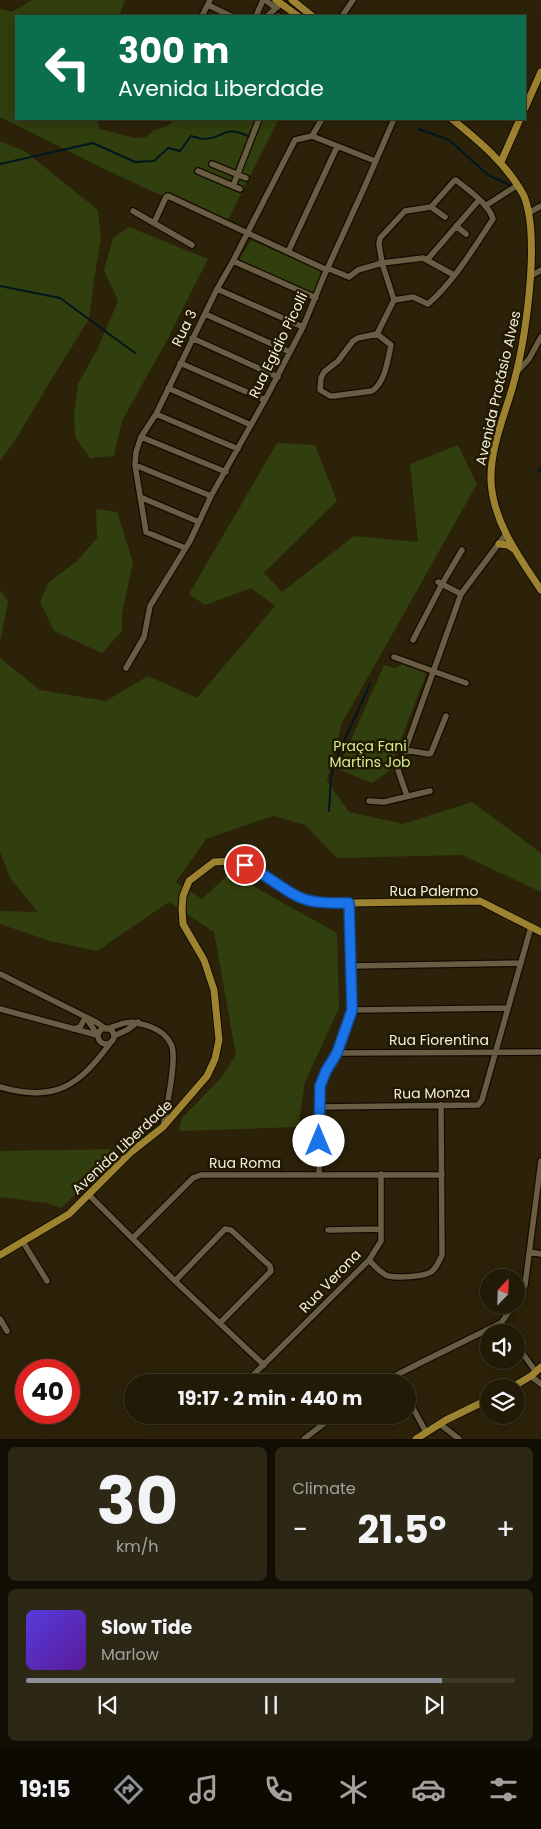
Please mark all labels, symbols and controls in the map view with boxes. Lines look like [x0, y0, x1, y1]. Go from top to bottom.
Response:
text: 300 m [118, 26, 229, 75]
icon: left [35, 35, 100, 100]
text: Avenida Liberdade [118, 73, 324, 104]
street label: Rua Egidio Picolli [244, 289, 312, 401]
street label: Rua 3 [166, 306, 202, 350]
street label: Avenida Protásio Alves [470, 309, 526, 467]
park label: Praça Fani Martins Job [329, 736, 411, 772]
pin [224, 844, 266, 886]
icon: arrive [231, 851, 259, 879]
street label: Rua Palermo [390, 881, 479, 901]
street label: Rua Fiorentina [389, 1030, 489, 1050]
street label: Rua Monza [394, 1082, 470, 1104]
street label: Avenida Liberdade [67, 1095, 177, 1199]
position arrow [292, 1114, 344, 1166]
street label: Rua Roma [209, 1153, 281, 1173]
street label: Rua Verona [295, 1245, 365, 1317]
north arrow [480, 1269, 525, 1314]
map controls [480, 1269, 525, 1424]
button: sound [480, 1324, 525, 1369]
speed limit sign: 40 [15, 1359, 80, 1424]
button: layers [480, 1379, 525, 1424]
text: 19:17 · 2 min · 440 m [178, 1385, 362, 1412]
text: 30 [96, 1456, 178, 1547]
text: Climate [293, 1477, 356, 1500]
text: 21.5° [357, 1503, 446, 1556]
text: − [293, 1510, 308, 1549]
text: + [496, 1510, 515, 1549]
text: km/h [116, 1535, 159, 1558]
text: Slow Tide [101, 1614, 192, 1641]
text: Marlow [101, 1643, 159, 1666]
icon: previous [94, 1691, 122, 1719]
icon: pause [257, 1691, 285, 1719]
icon: next [420, 1691, 448, 1719]
icon: directions [111, 1772, 146, 1807]
icon: music [186, 1772, 221, 1807]
icon: phone [261, 1772, 296, 1807]
icon: climate [336, 1772, 371, 1807]
icon: car [411, 1772, 446, 1807]
icon: filters [486, 1772, 521, 1807]
text: 19:15 [20, 1774, 71, 1805]

